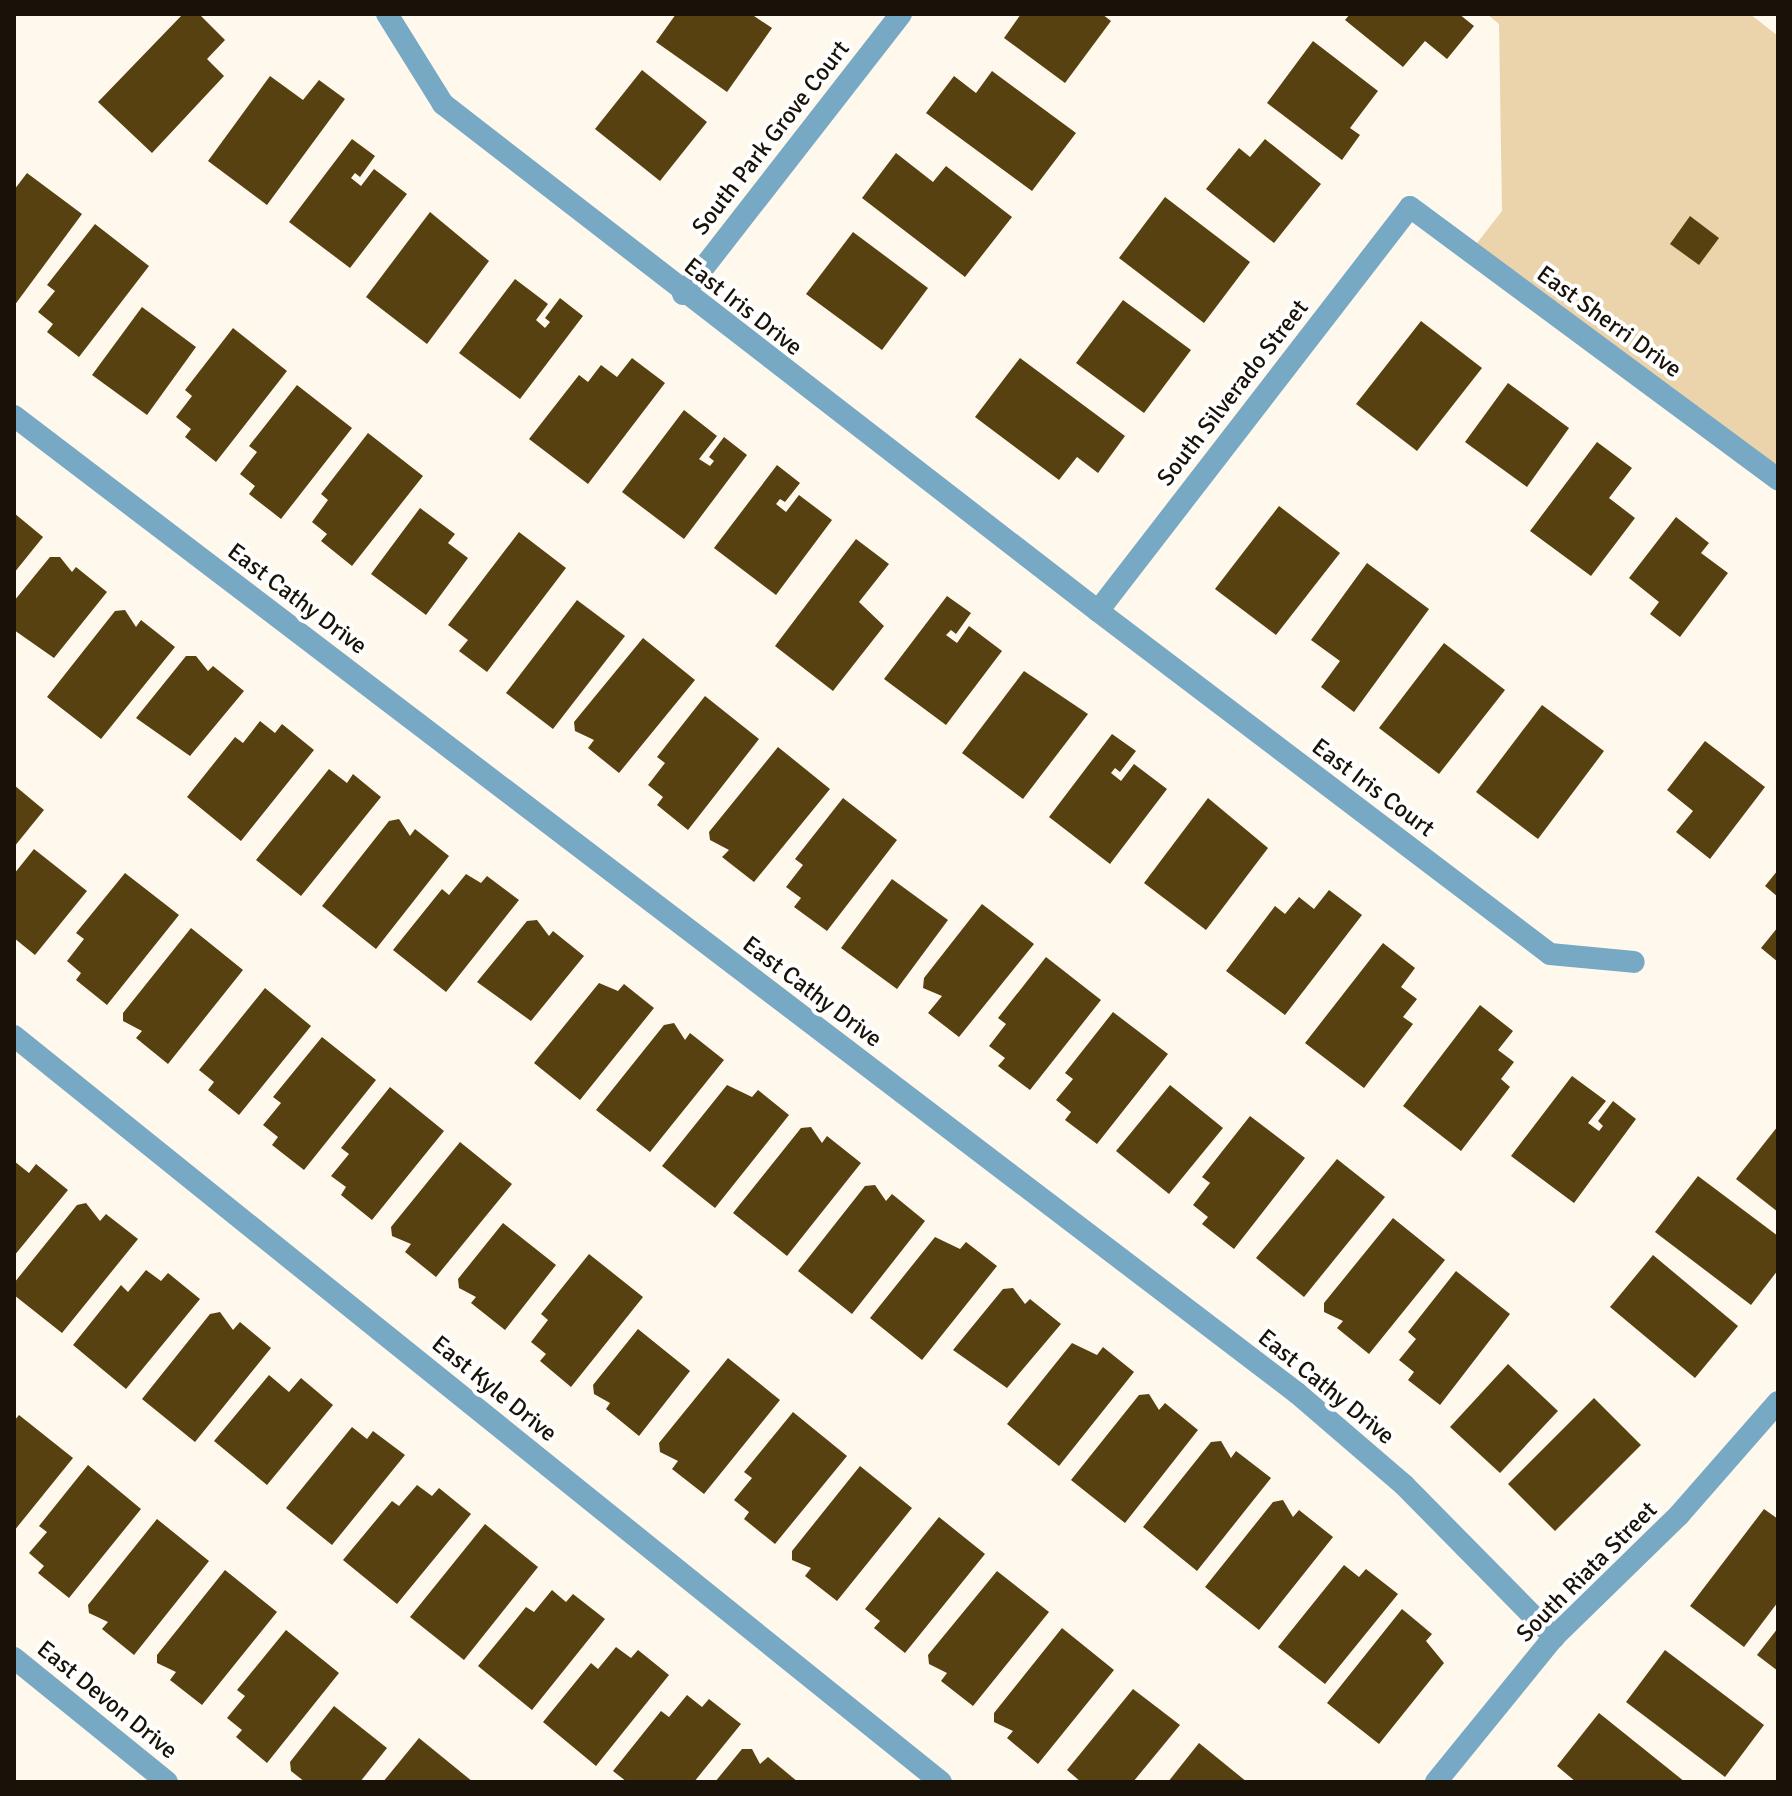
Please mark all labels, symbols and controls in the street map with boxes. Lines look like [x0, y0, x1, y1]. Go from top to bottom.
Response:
street label: South Park Grove Court [686, 35, 856, 241]
street label: East Iris Drive [678, 252, 808, 362]
street label: East Sherri Drive [1531, 260, 1687, 384]
street label: South Silverado Street [1151, 294, 1315, 492]
street label: East Cathy Drive [222, 537, 372, 661]
street label: East Iris Court [1306, 733, 1440, 843]
street label: East Cathy Drive [737, 930, 887, 1054]
street label: East Cathy Drive [1252, 1323, 1400, 1451]
street label: East Kyle Drive [426, 1330, 562, 1448]
street label: South Riata Street [1511, 1496, 1663, 1648]
street label: East Devon Drive [31, 1635, 183, 1765]

